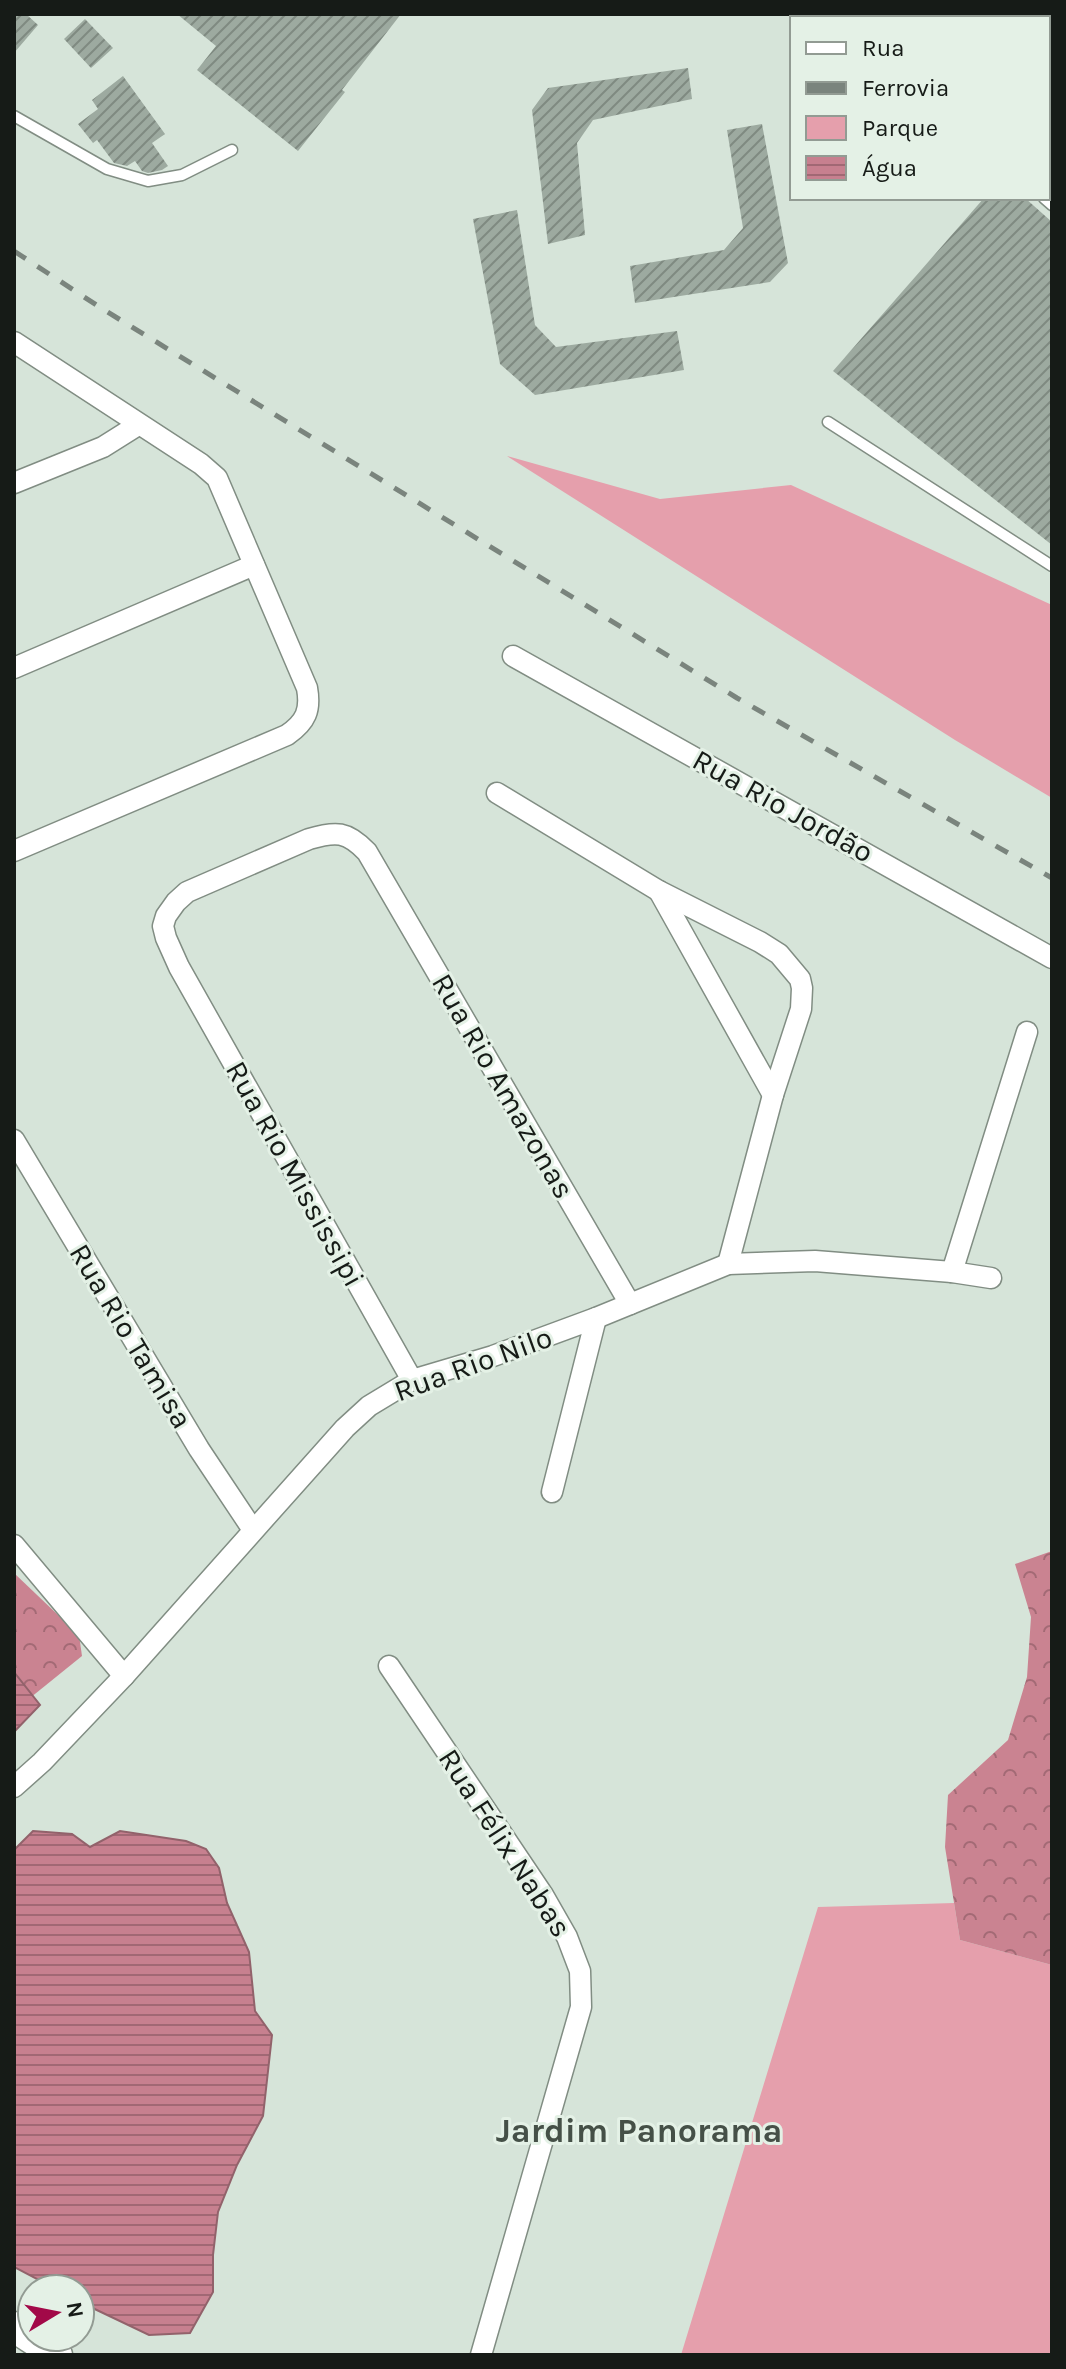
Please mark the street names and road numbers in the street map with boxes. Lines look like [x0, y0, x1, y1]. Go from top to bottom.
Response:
street label: Rua Rio Jordão [686, 742, 880, 870]
street label: Rua Rio Amazonas [424, 967, 582, 1205]
street label: Rua Rio Mississipi [218, 1055, 372, 1293]
street label: Rua Rio Tamisa [62, 1237, 200, 1435]
street label: Rua Rio Nilo [389, 1319, 557, 1409]
street label: Rua Félix Nabas [431, 1742, 579, 1944]

